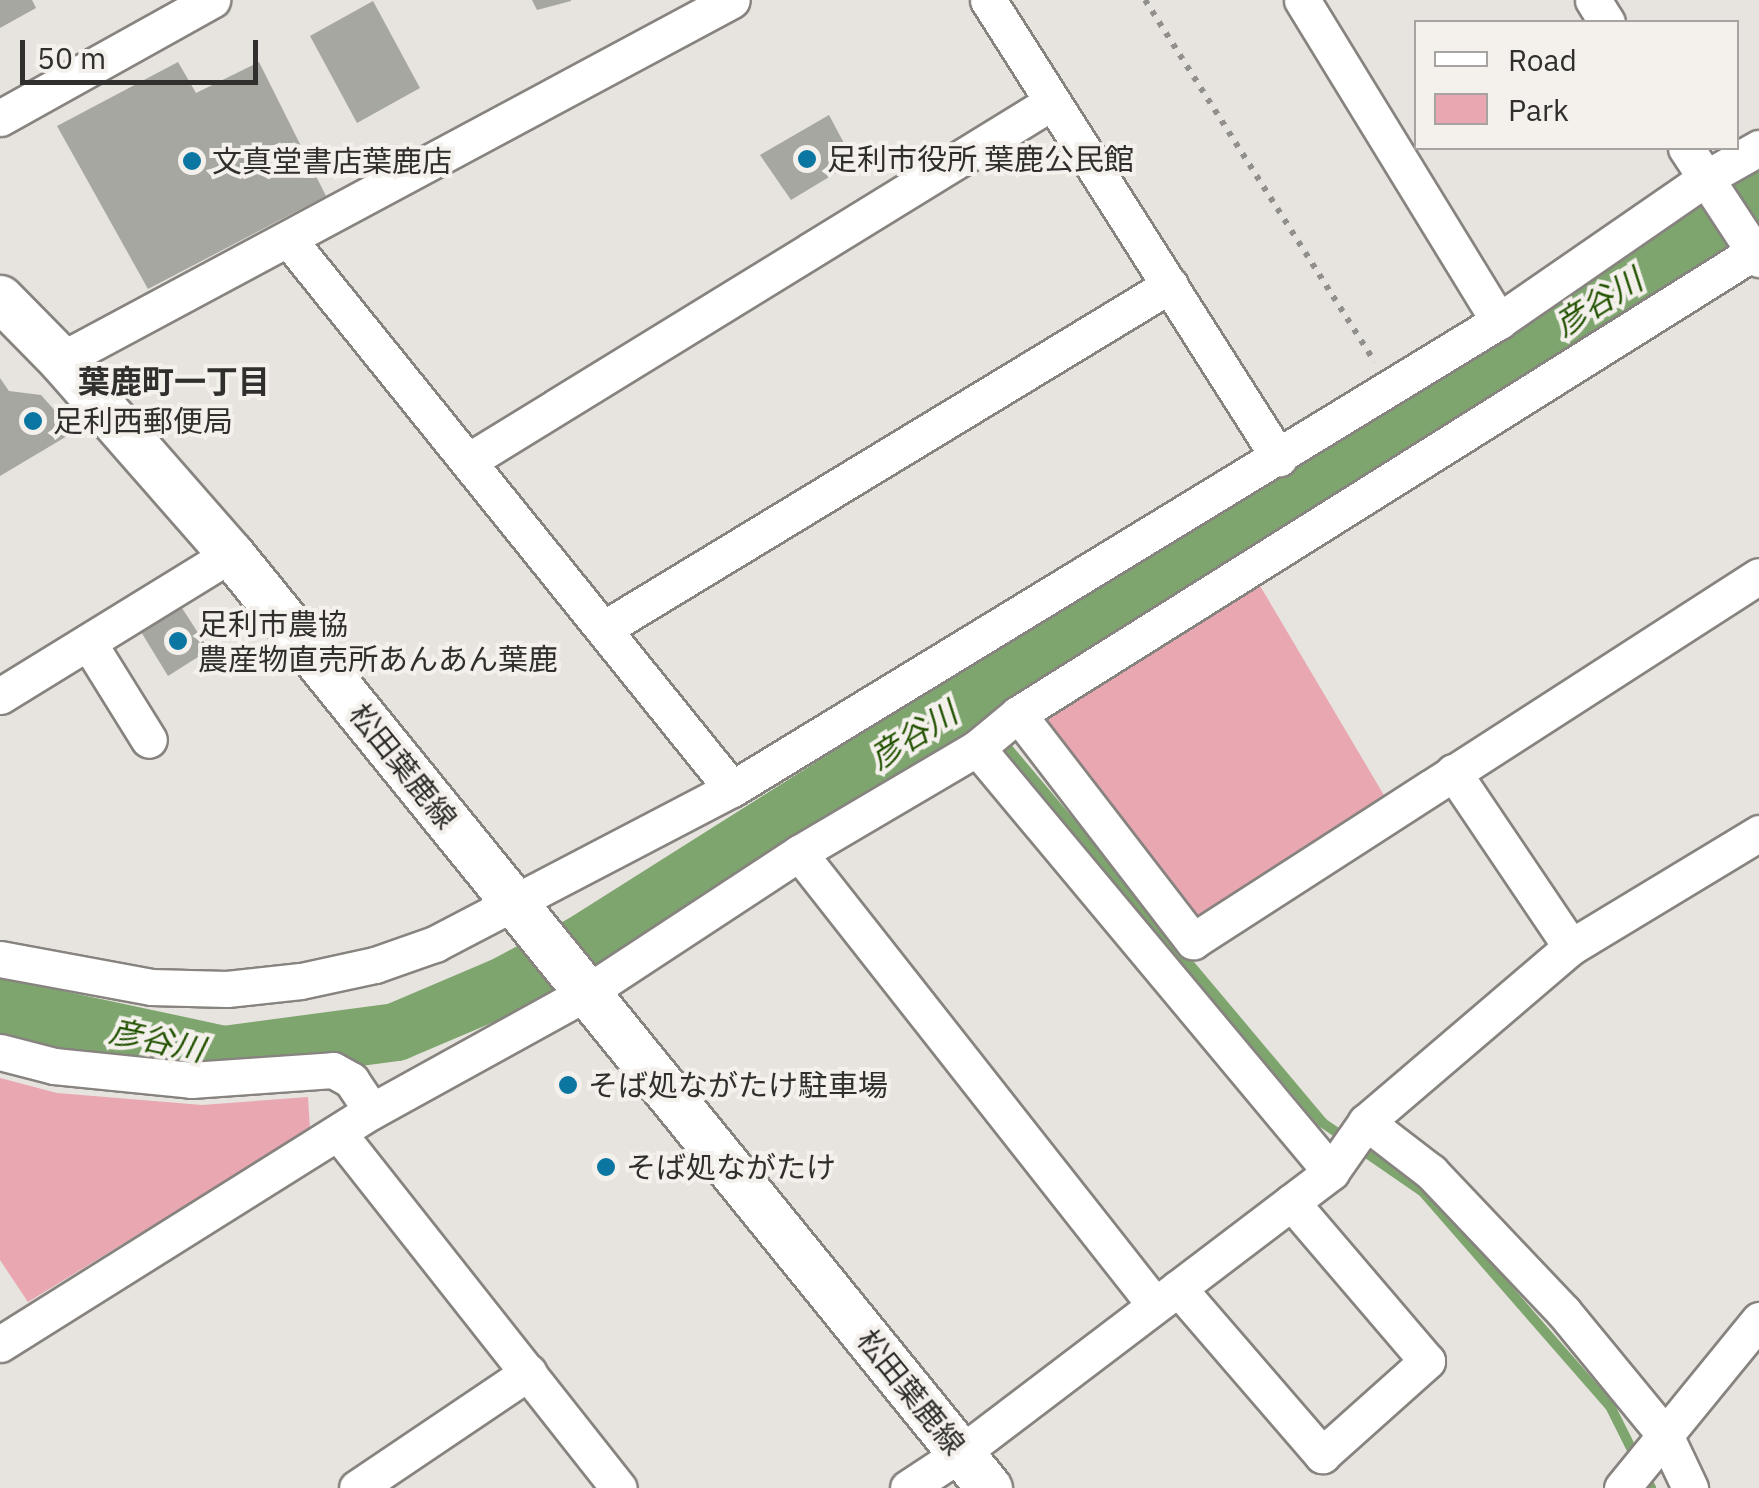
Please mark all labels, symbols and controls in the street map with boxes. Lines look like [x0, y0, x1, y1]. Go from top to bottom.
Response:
scale bar [25, 20, 262, 82]
legend [1414, 20, 1739, 150]
text: 50 m [37, 38, 106, 77]
text: Road [1508, 40, 1577, 79]
text: Park [1508, 90, 1569, 129]
place label: 足利市役所 葉鹿公民館 [827, 141, 1134, 177]
place label: 文真堂書店葉鹿店 [212, 143, 452, 179]
marker: 足利市役所 葉鹿公民館 [796, 148, 818, 170]
marker: 文真堂書店葉鹿店 [181, 150, 203, 172]
water label: 彦谷川 [1547, 260, 1649, 344]
district label: 葉鹿町一丁目 [78, 362, 270, 400]
place label: 足利西郵便局 [53, 403, 233, 439]
marker: 足利西郵便局 [22, 410, 44, 432]
place label: 足利市農協 農産物直売所あんあん葉鹿 [198, 606, 558, 676]
marker: 足利市農協 農産物直売所あんあん葉鹿 [167, 630, 189, 652]
water label: 彦谷川 [862, 693, 964, 777]
street label: 松田葉鹿線 [342, 696, 464, 836]
water label: 彦谷川 [106, 1011, 208, 1069]
place label: そば処ながたけ駐車場 [588, 1067, 888, 1103]
marker: そば処ながたけ駐車場 [557, 1074, 579, 1096]
place label: そば処ながたけ [626, 1149, 836, 1185]
marker: そば処ながたけ [595, 1156, 617, 1178]
street label: 松田葉鹿線 [850, 1322, 972, 1462]

